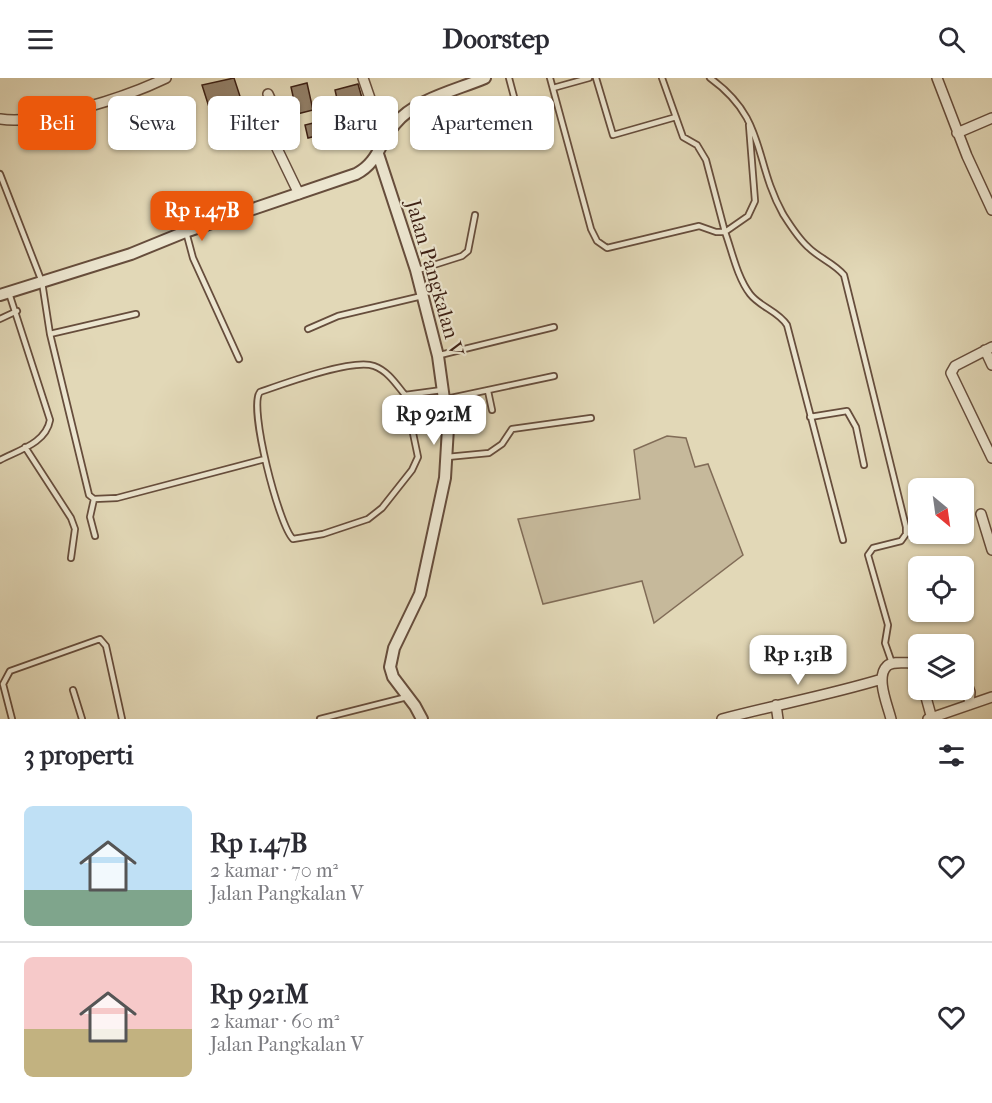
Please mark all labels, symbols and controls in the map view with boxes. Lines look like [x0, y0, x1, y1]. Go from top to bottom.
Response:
icon: menu [24, 23, 57, 56]
text: Doorstep [443, 23, 549, 55]
icon: search [935, 23, 968, 56]
chip: Beli [18, 96, 96, 150]
chip: Sewa [108, 96, 196, 150]
chip: Filter [208, 96, 300, 150]
chip: Baru [312, 96, 398, 150]
chip: Apartemen [410, 96, 554, 150]
pin: Rp 1.47B [140, 191, 264, 242]
street label: Jalan Pangkalan V [401, 195, 469, 360]
text: Rp 1.47B [164, 199, 240, 222]
pin: Rp 921M [379, 395, 489, 446]
text: Rp 921M [396, 403, 472, 426]
north arrow [908, 478, 974, 544]
map controls [908, 478, 974, 700]
button: locate [908, 556, 974, 622]
button: layers [908, 634, 974, 700]
pin: Rp 1.31B [736, 635, 860, 686]
text: Rp 1.31B [764, 643, 832, 666]
icon: filters [935, 739, 968, 772]
text: 3 properti [24, 740, 133, 771]
text: Rp 1.47B [210, 828, 308, 859]
icon: home [72, 830, 144, 902]
icon: heart [935, 850, 968, 883]
text: 2 kamar · 70 m² [210, 859, 338, 882]
text: Jalan Pangkalan V [210, 882, 364, 905]
text: Rp 921M [210, 979, 309, 1010]
icon: home [72, 981, 144, 1053]
icon: heart [935, 1001, 968, 1034]
text: 2 kamar · 60 m² [210, 1010, 339, 1033]
text: Jalan Pangkalan V [210, 1033, 364, 1056]

